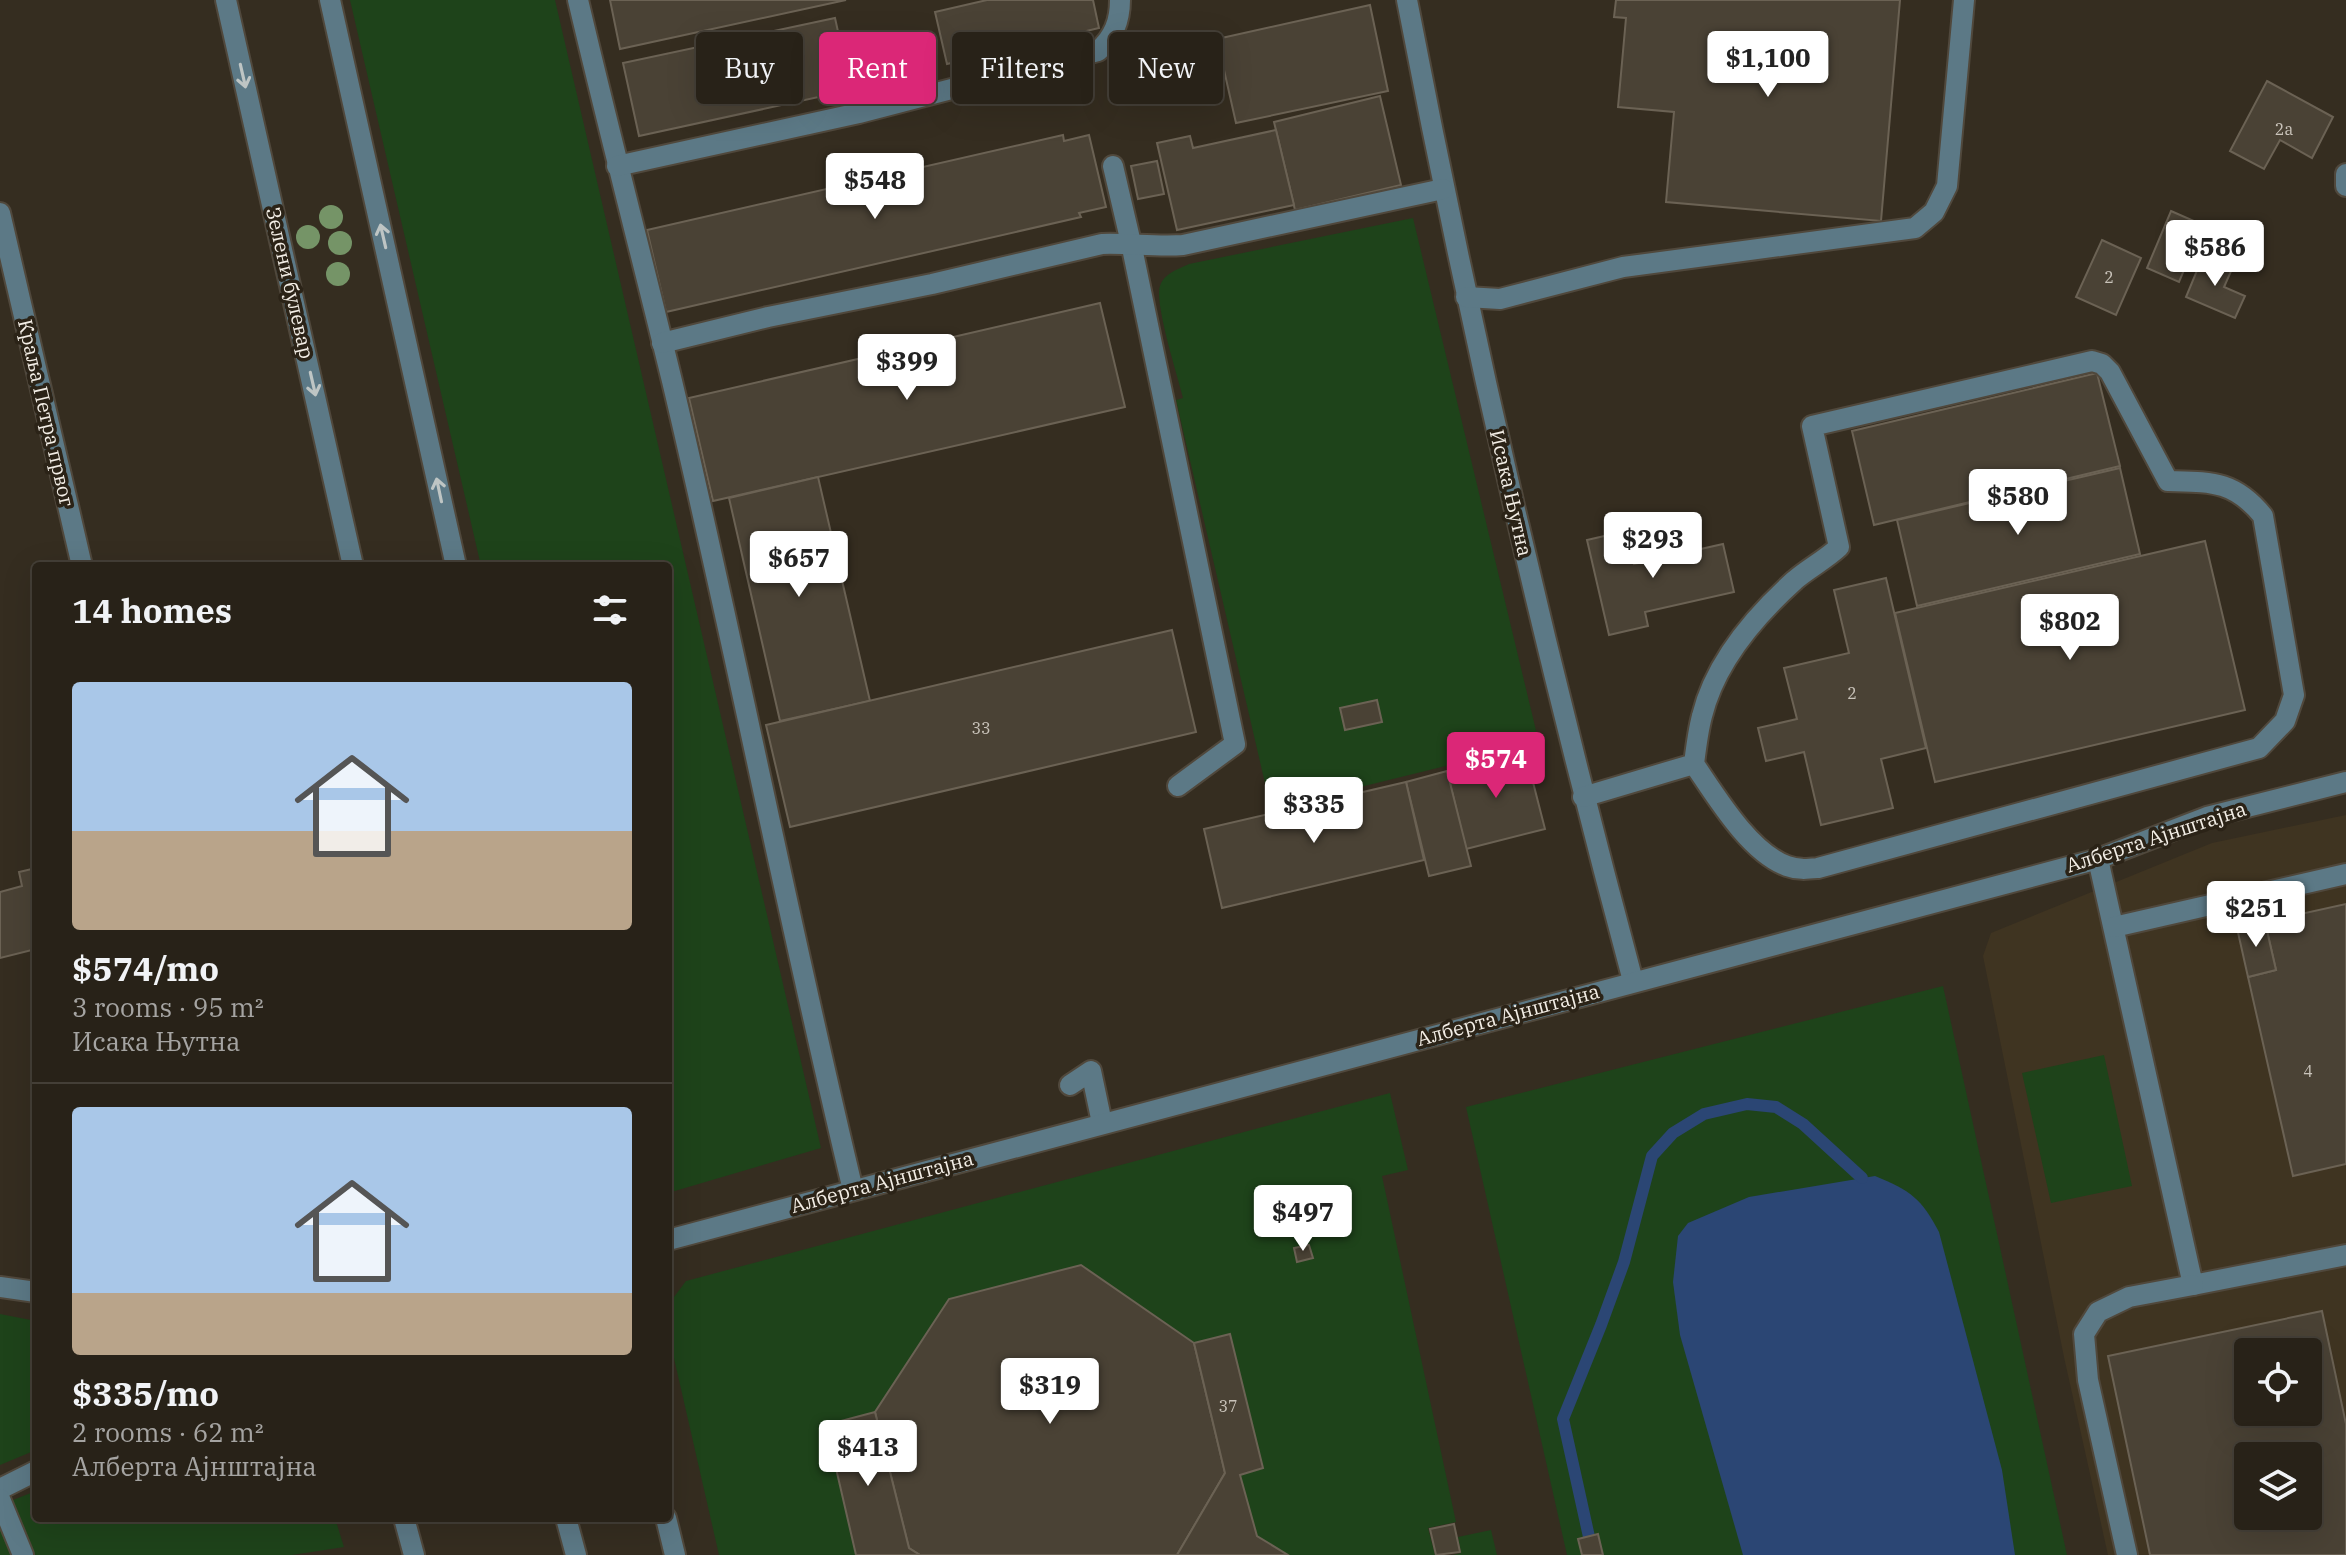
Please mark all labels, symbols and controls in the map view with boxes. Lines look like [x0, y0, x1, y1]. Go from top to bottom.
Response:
pin: $1,100 [1703, 31, 1833, 99]
chip: Buy [696, 32, 803, 104]
chip: Rent [819, 32, 936, 104]
chip: Filters [952, 32, 1093, 104]
chip: New [1109, 32, 1223, 104]
text: $1,100 [1725, 40, 1811, 74]
one-way arrow [236, 63, 251, 88]
house number: 2a [2275, 119, 2293, 139]
pin: $548 [828, 153, 922, 221]
text: $548 [844, 162, 906, 196]
street label: Зелени булевар [260, 205, 321, 361]
pin: $586 [2168, 220, 2262, 288]
one-way arrow [375, 224, 390, 249]
text: $586 [2184, 229, 2246, 263]
house number: 2 [2104, 267, 2114, 287]
street label: Краља Петра првог [12, 317, 81, 509]
pin: $399 [860, 334, 954, 402]
text: $399 [876, 343, 938, 377]
one-way arrow [306, 371, 321, 397]
street label: Исака Њутна [1484, 427, 1539, 559]
pin: $580 [1971, 469, 2065, 537]
one-way arrow [431, 477, 446, 503]
text: $580 [1987, 478, 2049, 512]
pin: $293 [1606, 512, 1700, 580]
text: $293 [1622, 521, 1684, 555]
pin: $657 [752, 531, 846, 599]
text: $657 [768, 540, 830, 574]
text: 14 homes [72, 588, 232, 632]
icon: filters [588, 588, 632, 632]
pin: $802 [2023, 594, 2117, 662]
text: $802 [2039, 603, 2101, 637]
house number: 2 [1847, 683, 1857, 703]
house number: 33 [971, 718, 991, 738]
pin: $574 [1449, 732, 1543, 800]
icon: home [280, 734, 424, 878]
text: $574 [1465, 741, 1527, 775]
pin: $335 [1267, 777, 1361, 845]
text: $335 [1283, 786, 1345, 820]
street label: Алберта Ајнштајна [2062, 795, 2250, 878]
pin: $251 [2209, 881, 2303, 949]
text: $251 [2225, 890, 2287, 924]
text: $574/mo [72, 946, 219, 990]
street label: Алберта Ајнштајна [1413, 977, 1602, 1052]
text: 3 rooms · 95 m² [72, 990, 264, 1024]
text: Исака Њутна [72, 1024, 240, 1058]
house number: 4 [2303, 1061, 2313, 1081]
street label: Алберта Ајнштајна [787, 1144, 976, 1219]
icon: home [280, 1159, 424, 1303]
pin: $497 [1256, 1185, 1350, 1253]
text: $497 [1272, 1194, 1334, 1228]
map controls [2234, 1338, 2322, 1530]
button: locate [2234, 1338, 2322, 1426]
pin: $319 [1003, 1358, 1097, 1426]
text: $319 [1019, 1367, 1081, 1401]
text: $335/mo [72, 1371, 219, 1415]
house number: 37 [1218, 1396, 1238, 1416]
text: 2 rooms · 62 m² [72, 1415, 264, 1449]
pin: $413 [821, 1420, 915, 1488]
text: $413 [837, 1429, 899, 1463]
button: layers [2234, 1442, 2322, 1530]
text: Алберта Ајнштајна [72, 1449, 317, 1483]

